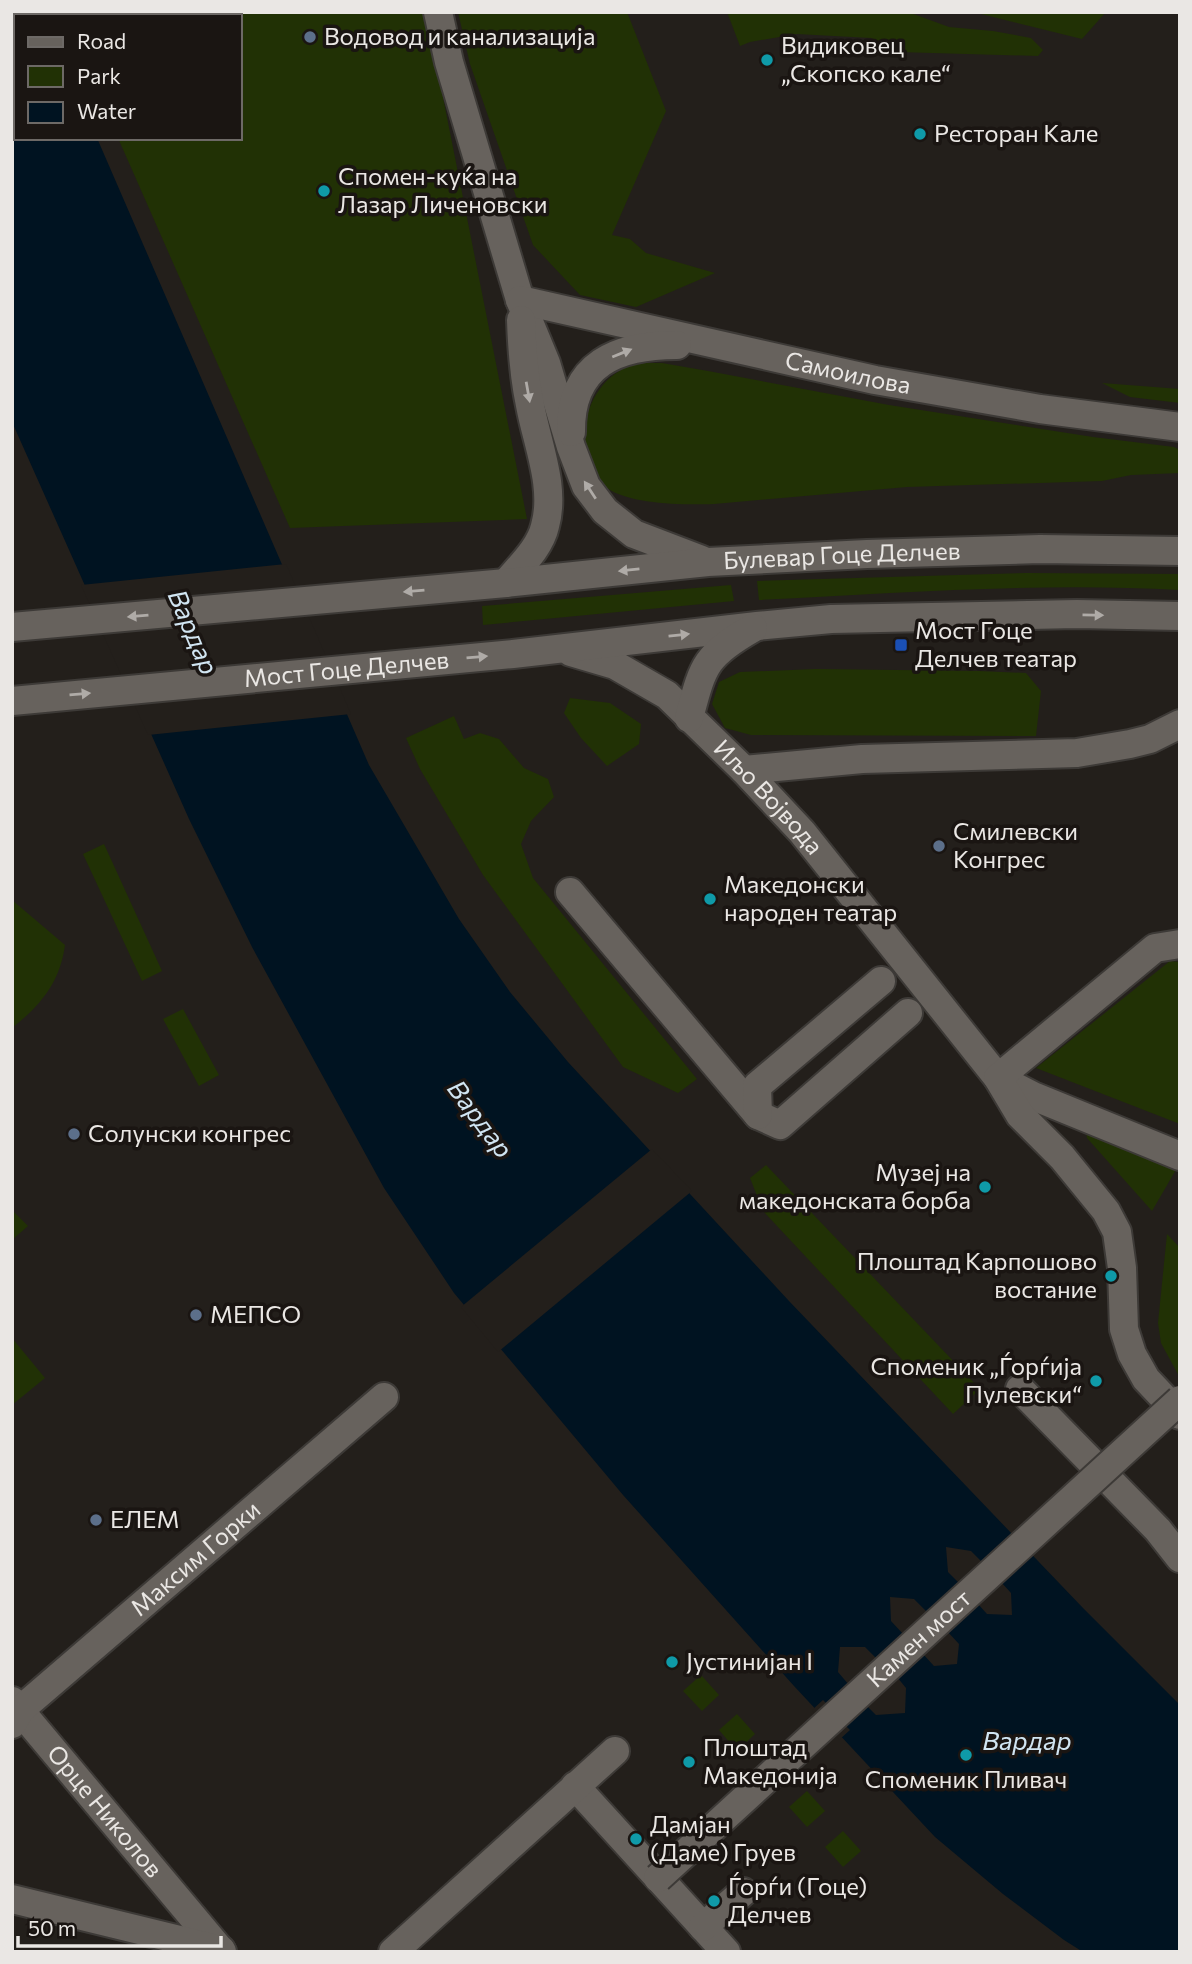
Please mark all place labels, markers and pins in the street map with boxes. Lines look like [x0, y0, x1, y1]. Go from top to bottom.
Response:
place label: Водовод и канализација [324, 21, 595, 50]
marker: Водовод и канализација [302, 29, 318, 45]
place label: Видиковец „Скопско кале“ [781, 30, 951, 87]
marker: Видиковец „Скопско кале“ [759, 52, 775, 68]
place label: Ресторан Кале [934, 118, 1098, 147]
marker: Ресторан Кале [912, 126, 928, 142]
place label: Спомен-куќа на Лазар Личеновски [338, 161, 548, 218]
marker: Спомен-куќа на Лазар Личеновски [316, 183, 332, 199]
place label: Мост Гоце Делчев театар [915, 615, 1077, 672]
marker: Мост Гоце Делчев театар [893, 637, 909, 653]
place label: Смилевски Конгрес [953, 816, 1078, 873]
marker: Смилевски Конгрес [931, 838, 947, 854]
place label: Македонски народен театар [724, 869, 897, 926]
marker: Македонски народен театар [702, 891, 718, 907]
place label: Солунски конгрес [88, 1118, 291, 1147]
marker: Солунски конгрес [66, 1126, 82, 1142]
place label: Музеј на македонската борба [739, 1157, 971, 1214]
marker: Музеј на македонската борба [977, 1179, 993, 1195]
place label: Плоштад Карпошово востание [857, 1246, 1097, 1303]
marker: Плоштад Карпошово востание [1103, 1268, 1119, 1284]
place label: МЕПСО [210, 1299, 301, 1328]
marker: МЕПСО [188, 1307, 204, 1323]
place label: Споменик „Ѓорѓија Пулевски“ [870, 1351, 1082, 1408]
marker: Споменик „Ѓорѓија Пулевски“ [1088, 1373, 1104, 1389]
place label: ЕЛЕМ [110, 1504, 180, 1533]
marker: ЕЛЕМ [88, 1512, 104, 1528]
place label: Јустинијан I [686, 1646, 813, 1675]
marker: Јустинијан I [664, 1654, 680, 1670]
place label: Плоштад Македонија [703, 1732, 838, 1789]
marker: Споменик Пливач [958, 1747, 974, 1763]
marker: Плоштад Македонија [681, 1754, 697, 1770]
place label: Споменик Пливач [865, 1764, 1067, 1793]
place label: Дамјан (Даме) Груев [650, 1809, 796, 1866]
marker: Дамјан (Даме) Груев [628, 1831, 644, 1847]
place label: Ѓорѓи (Гоце) Делчев [728, 1871, 867, 1928]
marker: Ѓорѓи (Гоце) Делчев [706, 1893, 722, 1909]

